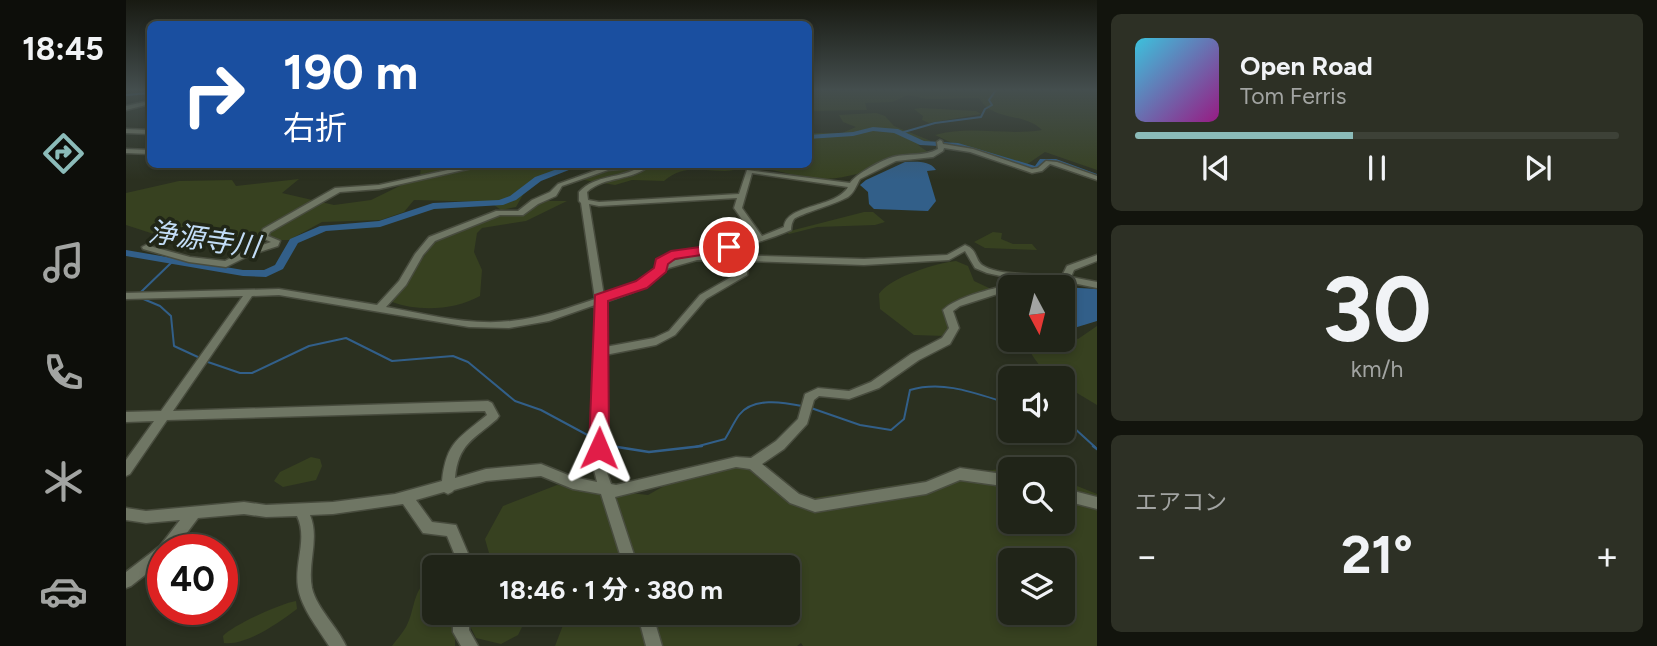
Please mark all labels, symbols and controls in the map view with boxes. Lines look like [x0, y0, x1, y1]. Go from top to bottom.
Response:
text: 18:45 [22, 30, 104, 68]
text: 190 m [283, 42, 418, 101]
icon: right [168, 49, 259, 140]
text: Open Road [1240, 50, 1373, 82]
text: Tom Ferris [1240, 82, 1346, 110]
text: 右折 [283, 109, 347, 147]
icon: directions [39, 129, 88, 178]
icon: previous [1197, 149, 1235, 187]
icon: pause [1358, 149, 1396, 187]
icon: next [1519, 149, 1557, 187]
water label: 浄源寺川 [146, 214, 265, 264]
pin [699, 217, 759, 277]
icon: arrive [710, 228, 748, 266]
icon: music [39, 238, 88, 287]
text: 30 [1322, 255, 1432, 364]
north arrow [998, 275, 1074, 352]
map controls [998, 275, 1075, 625]
icon: phone [39, 348, 88, 397]
text: km/h [1351, 355, 1403, 383]
button: sound [998, 366, 1075, 443]
position arrow [562, 411, 636, 485]
icon: climate [39, 457, 88, 506]
button: search [998, 457, 1075, 534]
text: エアコン [1135, 488, 1227, 516]
text: 21° [1341, 524, 1413, 586]
text: − [1135, 533, 1159, 579]
text: + [1595, 533, 1619, 579]
speed limit sign: 40 [147, 534, 238, 625]
button: layers [998, 548, 1075, 625]
icon: car [39, 567, 88, 616]
text: 18:46 · 1 分 · 380 m [499, 574, 723, 606]

